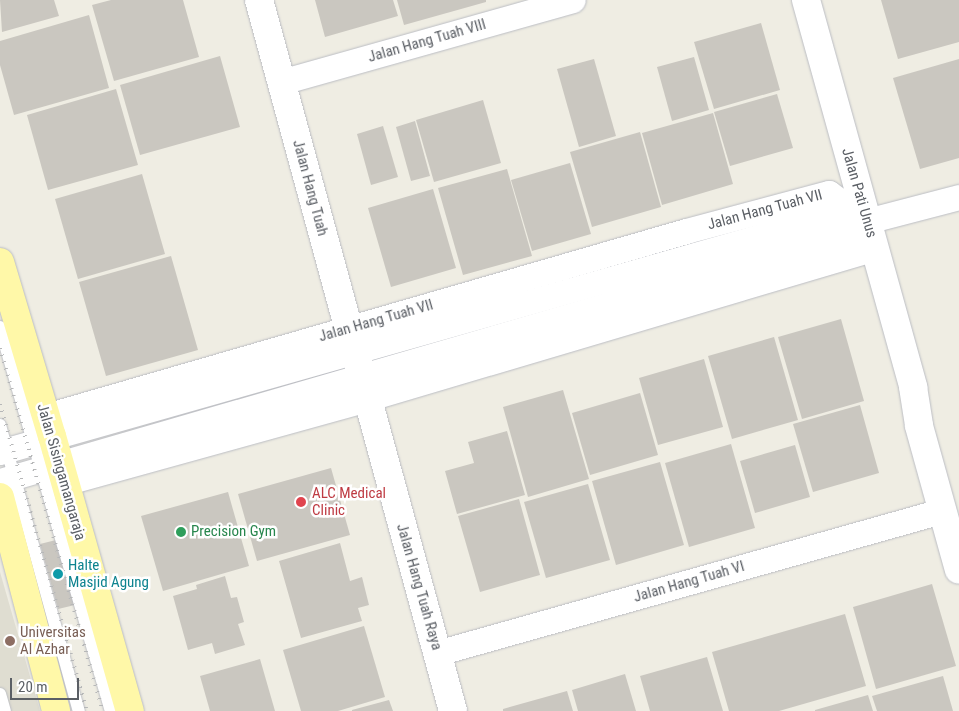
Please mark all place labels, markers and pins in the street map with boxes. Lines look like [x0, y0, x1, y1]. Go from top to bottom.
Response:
place label: ALC Medical Clinic [312, 484, 386, 519]
marker: ALC Medical Clinic [294, 495, 308, 509]
place label: Precision Gym [191, 523, 276, 541]
marker: Precision Gym [175, 526, 187, 538]
place label: Halte Masjid Agung [68, 556, 149, 591]
marker: Halte Masjid Agung [52, 568, 64, 580]
place label: Universitas Al Azhar [20, 623, 86, 658]
marker: Universitas Al Azhar [4, 635, 16, 647]

